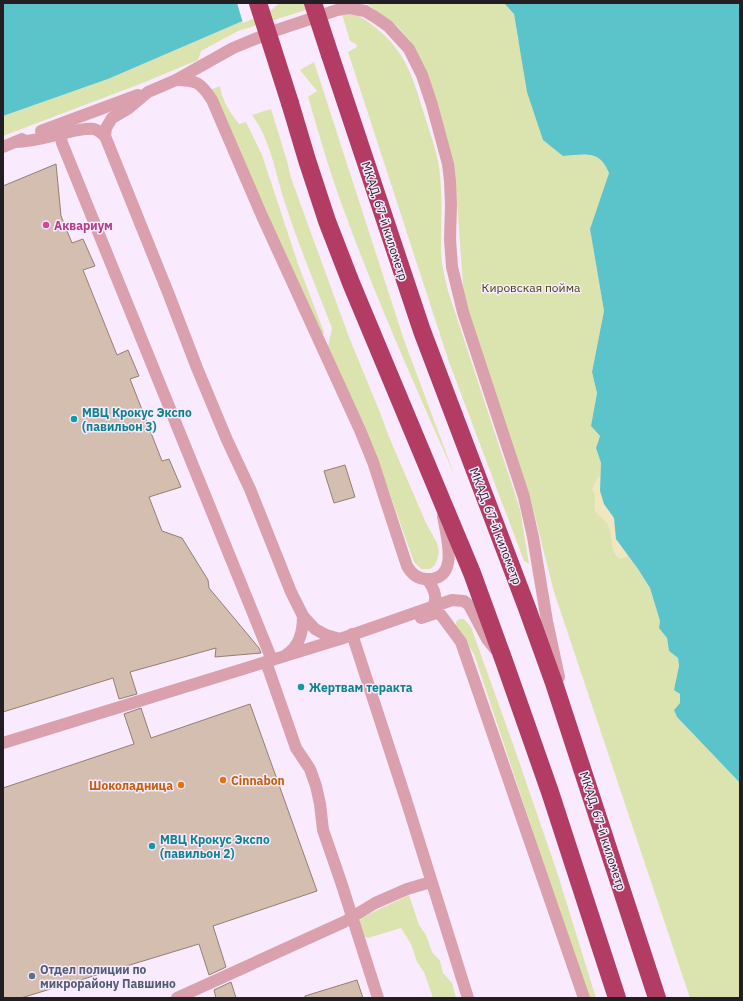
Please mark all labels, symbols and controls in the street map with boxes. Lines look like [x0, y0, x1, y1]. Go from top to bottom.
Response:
street label: МКАД, 67-й километр [359, 160, 411, 282]
place label: Аквариум [54, 218, 113, 233]
marker: Аквариум [41, 220, 51, 230]
park label: Кировская пойма [482, 280, 581, 295]
place label: МВЦ Крокус Экспо (павильон 3) [82, 405, 192, 434]
marker: МВЦ Крокус Экспо (павильон 3) [69, 414, 79, 424]
street label: МКАД, 67-й километр [467, 465, 525, 587]
place label: Жертвам теракта [309, 680, 413, 695]
marker: Жертвам теракта [296, 682, 306, 692]
street label: МКАД, 67-й километр [577, 770, 629, 892]
place label: Cinnabon [231, 773, 285, 788]
marker: Cinnabon [218, 775, 228, 785]
place label: Шоколадница [89, 778, 173, 793]
marker: Шоколадница [176, 780, 186, 790]
place label: МВЦ Крокус Экспо (павильон 2) [160, 832, 270, 861]
marker: МВЦ Крокус Экспо (павильон 2) [147, 841, 157, 851]
place label: Отдел полиции по микрорайону Павшино [40, 962, 176, 991]
marker: Отдел полиции по микрорайону Павшино [27, 971, 37, 981]

